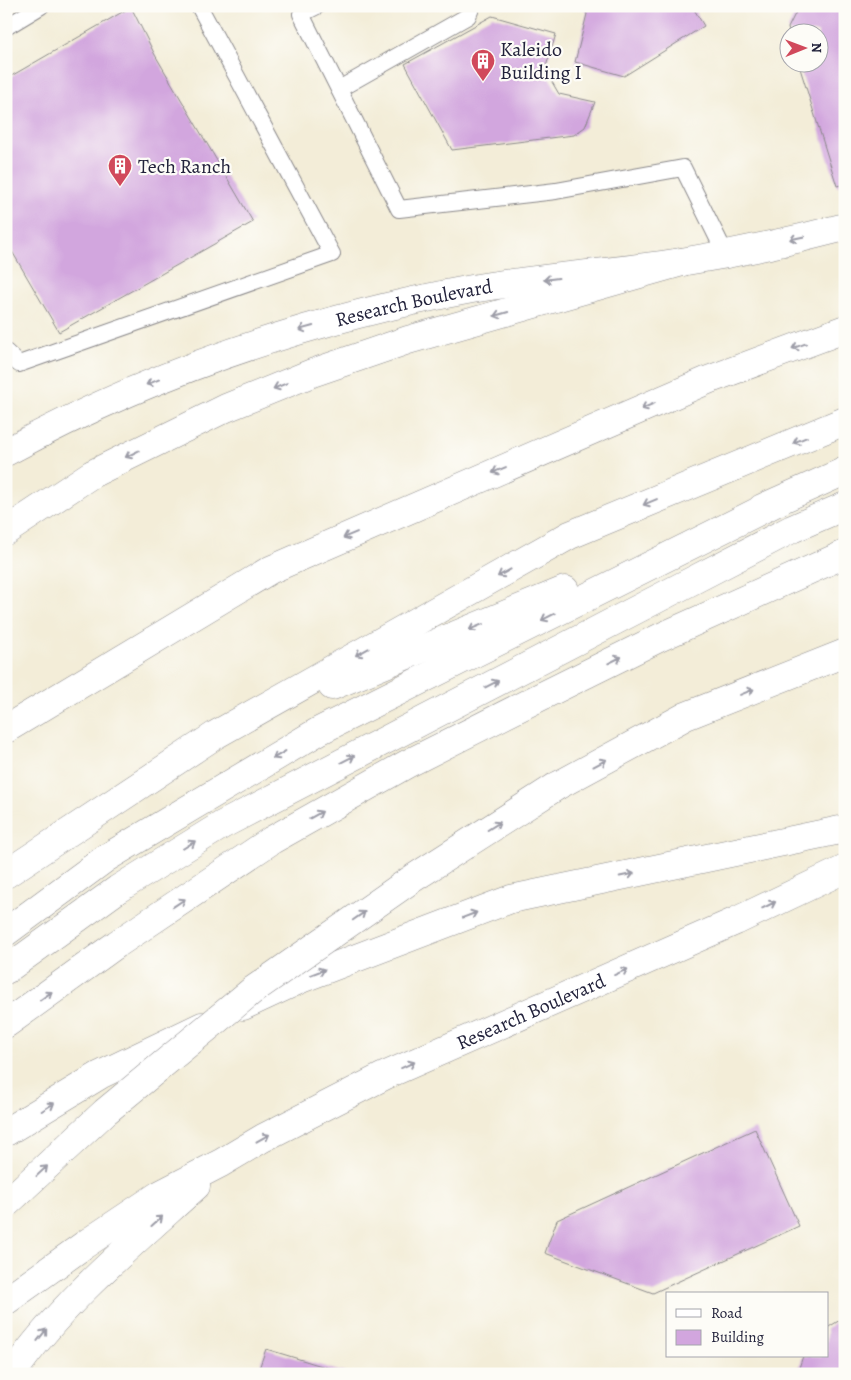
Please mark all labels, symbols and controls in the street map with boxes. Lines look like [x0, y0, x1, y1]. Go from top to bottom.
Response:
north arrow [778, 22, 828, 72]
place label: Kaleido Building I [500, 36, 582, 86]
text: N [807, 43, 826, 53]
building icon: Kaleido Building I [470, 48, 496, 82]
building icon: Tech Ranch [107, 153, 133, 187]
place label: Tech Ranch [138, 153, 231, 180]
one-way arrow [790, 234, 806, 243]
street label: Research Boulevard [332, 273, 494, 334]
one-way arrow [543, 274, 559, 284]
one-way arrow [493, 309, 509, 319]
one-way arrow [298, 324, 314, 333]
one-way arrow [792, 342, 807, 351]
one-way arrow [146, 378, 161, 387]
one-way arrow [273, 381, 288, 391]
one-way arrow [641, 401, 656, 411]
one-way arrow [793, 435, 808, 445]
one-way arrow [125, 449, 140, 459]
one-way arrow [492, 466, 507, 476]
one-way arrow [643, 498, 658, 507]
one-way arrow [343, 531, 358, 540]
one-way arrow [497, 568, 511, 578]
one-way arrow [541, 613, 556, 622]
one-way arrow [469, 622, 484, 632]
one-way arrow [355, 648, 370, 658]
one-way arrow [607, 655, 622, 664]
one-way arrow [484, 679, 499, 688]
one-way arrow [739, 687, 754, 696]
one-way arrow [273, 751, 287, 761]
one-way arrow [340, 754, 355, 764]
one-way arrow [593, 758, 608, 768]
one-way arrow [308, 810, 323, 820]
one-way arrow [487, 821, 501, 831]
one-way arrow [182, 839, 196, 849]
one-way arrow [619, 870, 635, 880]
one-way arrow [172, 897, 186, 908]
one-way arrow [761, 900, 776, 909]
one-way arrow [462, 910, 477, 919]
one-way arrow [352, 911, 366, 921]
one-way arrow [613, 966, 628, 976]
one-way arrow [310, 967, 325, 976]
street label: Research Boulevard [452, 967, 610, 1056]
one-way arrow [39, 991, 53, 1001]
one-way arrow [400, 1060, 415, 1070]
one-way arrow [40, 1101, 54, 1111]
one-way arrow [256, 1133, 271, 1143]
one-way arrow [36, 1165, 48, 1177]
one-way arrow [151, 1215, 164, 1227]
legend [666, 1292, 828, 1358]
text: Road [711, 1303, 743, 1323]
text: Building [711, 1327, 764, 1347]
one-way arrow [36, 1329, 47, 1342]

